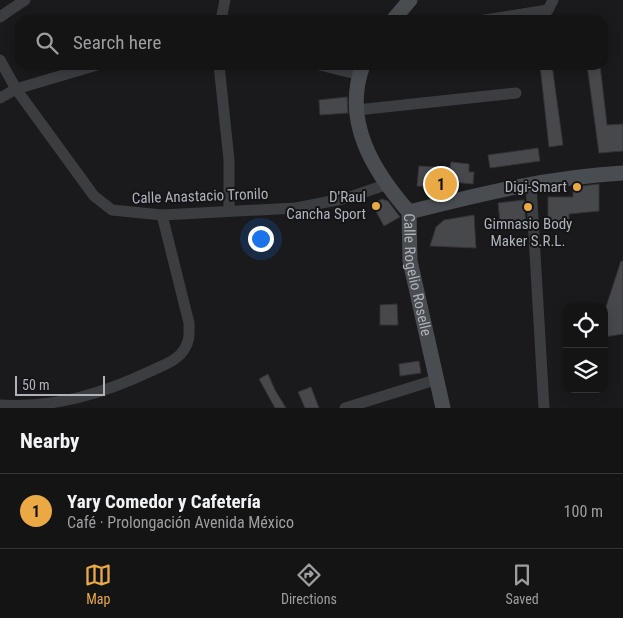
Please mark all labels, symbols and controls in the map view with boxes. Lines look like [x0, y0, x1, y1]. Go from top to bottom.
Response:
search box [15, 15, 608, 70]
icon: search [33, 29, 61, 57]
text: Search here [73, 31, 161, 54]
pin: 1 [425, 165, 457, 203]
place label: Digi-Smart [505, 178, 567, 196]
marker: Digi-Smart [571, 181, 583, 193]
street label: Calle Anastacio Tronilo [131, 185, 269, 207]
place label: D'Raul Cancha Sport [286, 188, 366, 223]
marker: D'Raul Cancha Sport [370, 200, 382, 212]
marker: Gimnasio Body Maker S.R.L. [522, 201, 534, 213]
street label: Calle Rogelio Roselle [400, 213, 436, 338]
place label: Gimnasio Body Maker S.R.L. [484, 215, 572, 250]
your location [248, 226, 274, 252]
map controls [563, 303, 608, 393]
button: locate [563, 303, 608, 348]
button: layers [563, 348, 608, 393]
scale bar [15, 373, 105, 396]
text: 50 m [22, 377, 50, 393]
text: Nearby [20, 429, 79, 453]
text: Yary Comedor y Cafetería [67, 490, 261, 513]
text: 1 [32, 502, 40, 521]
text: 100 m [564, 502, 603, 521]
text: Café · Prolongación Avenida México [67, 513, 294, 532]
tab: Map [84, 561, 112, 607]
tab: Directions [281, 561, 337, 607]
tab: Saved [505, 561, 539, 607]

